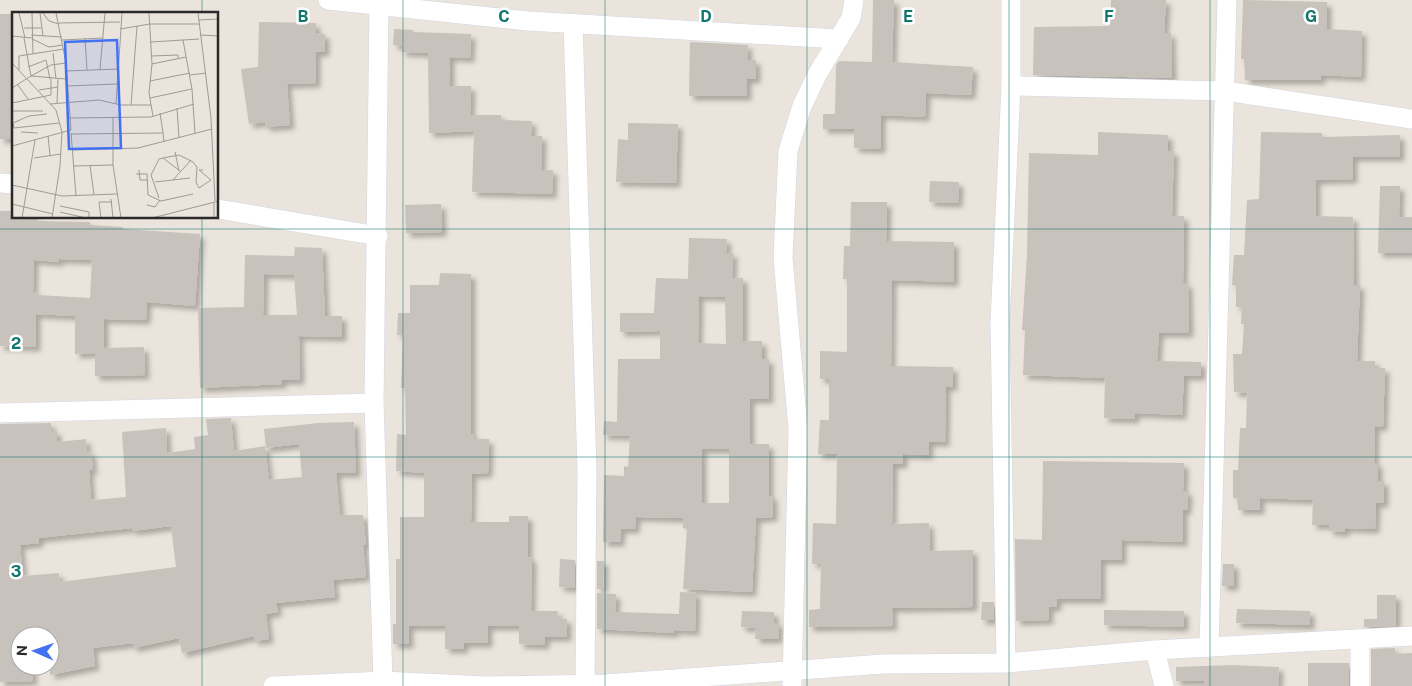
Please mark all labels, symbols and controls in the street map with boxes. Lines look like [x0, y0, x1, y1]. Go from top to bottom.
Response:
text: B [298, 7, 309, 26]
text: C [498, 7, 510, 26]
text: D [700, 7, 712, 26]
text: E [903, 7, 913, 26]
text: F [1104, 7, 1114, 26]
text: G [1305, 7, 1317, 26]
inset map [12, 12, 219, 219]
text: 2 [11, 334, 21, 353]
text: 3 [11, 562, 21, 581]
north arrow [10, 626, 60, 676]
text: N [14, 645, 30, 656]

